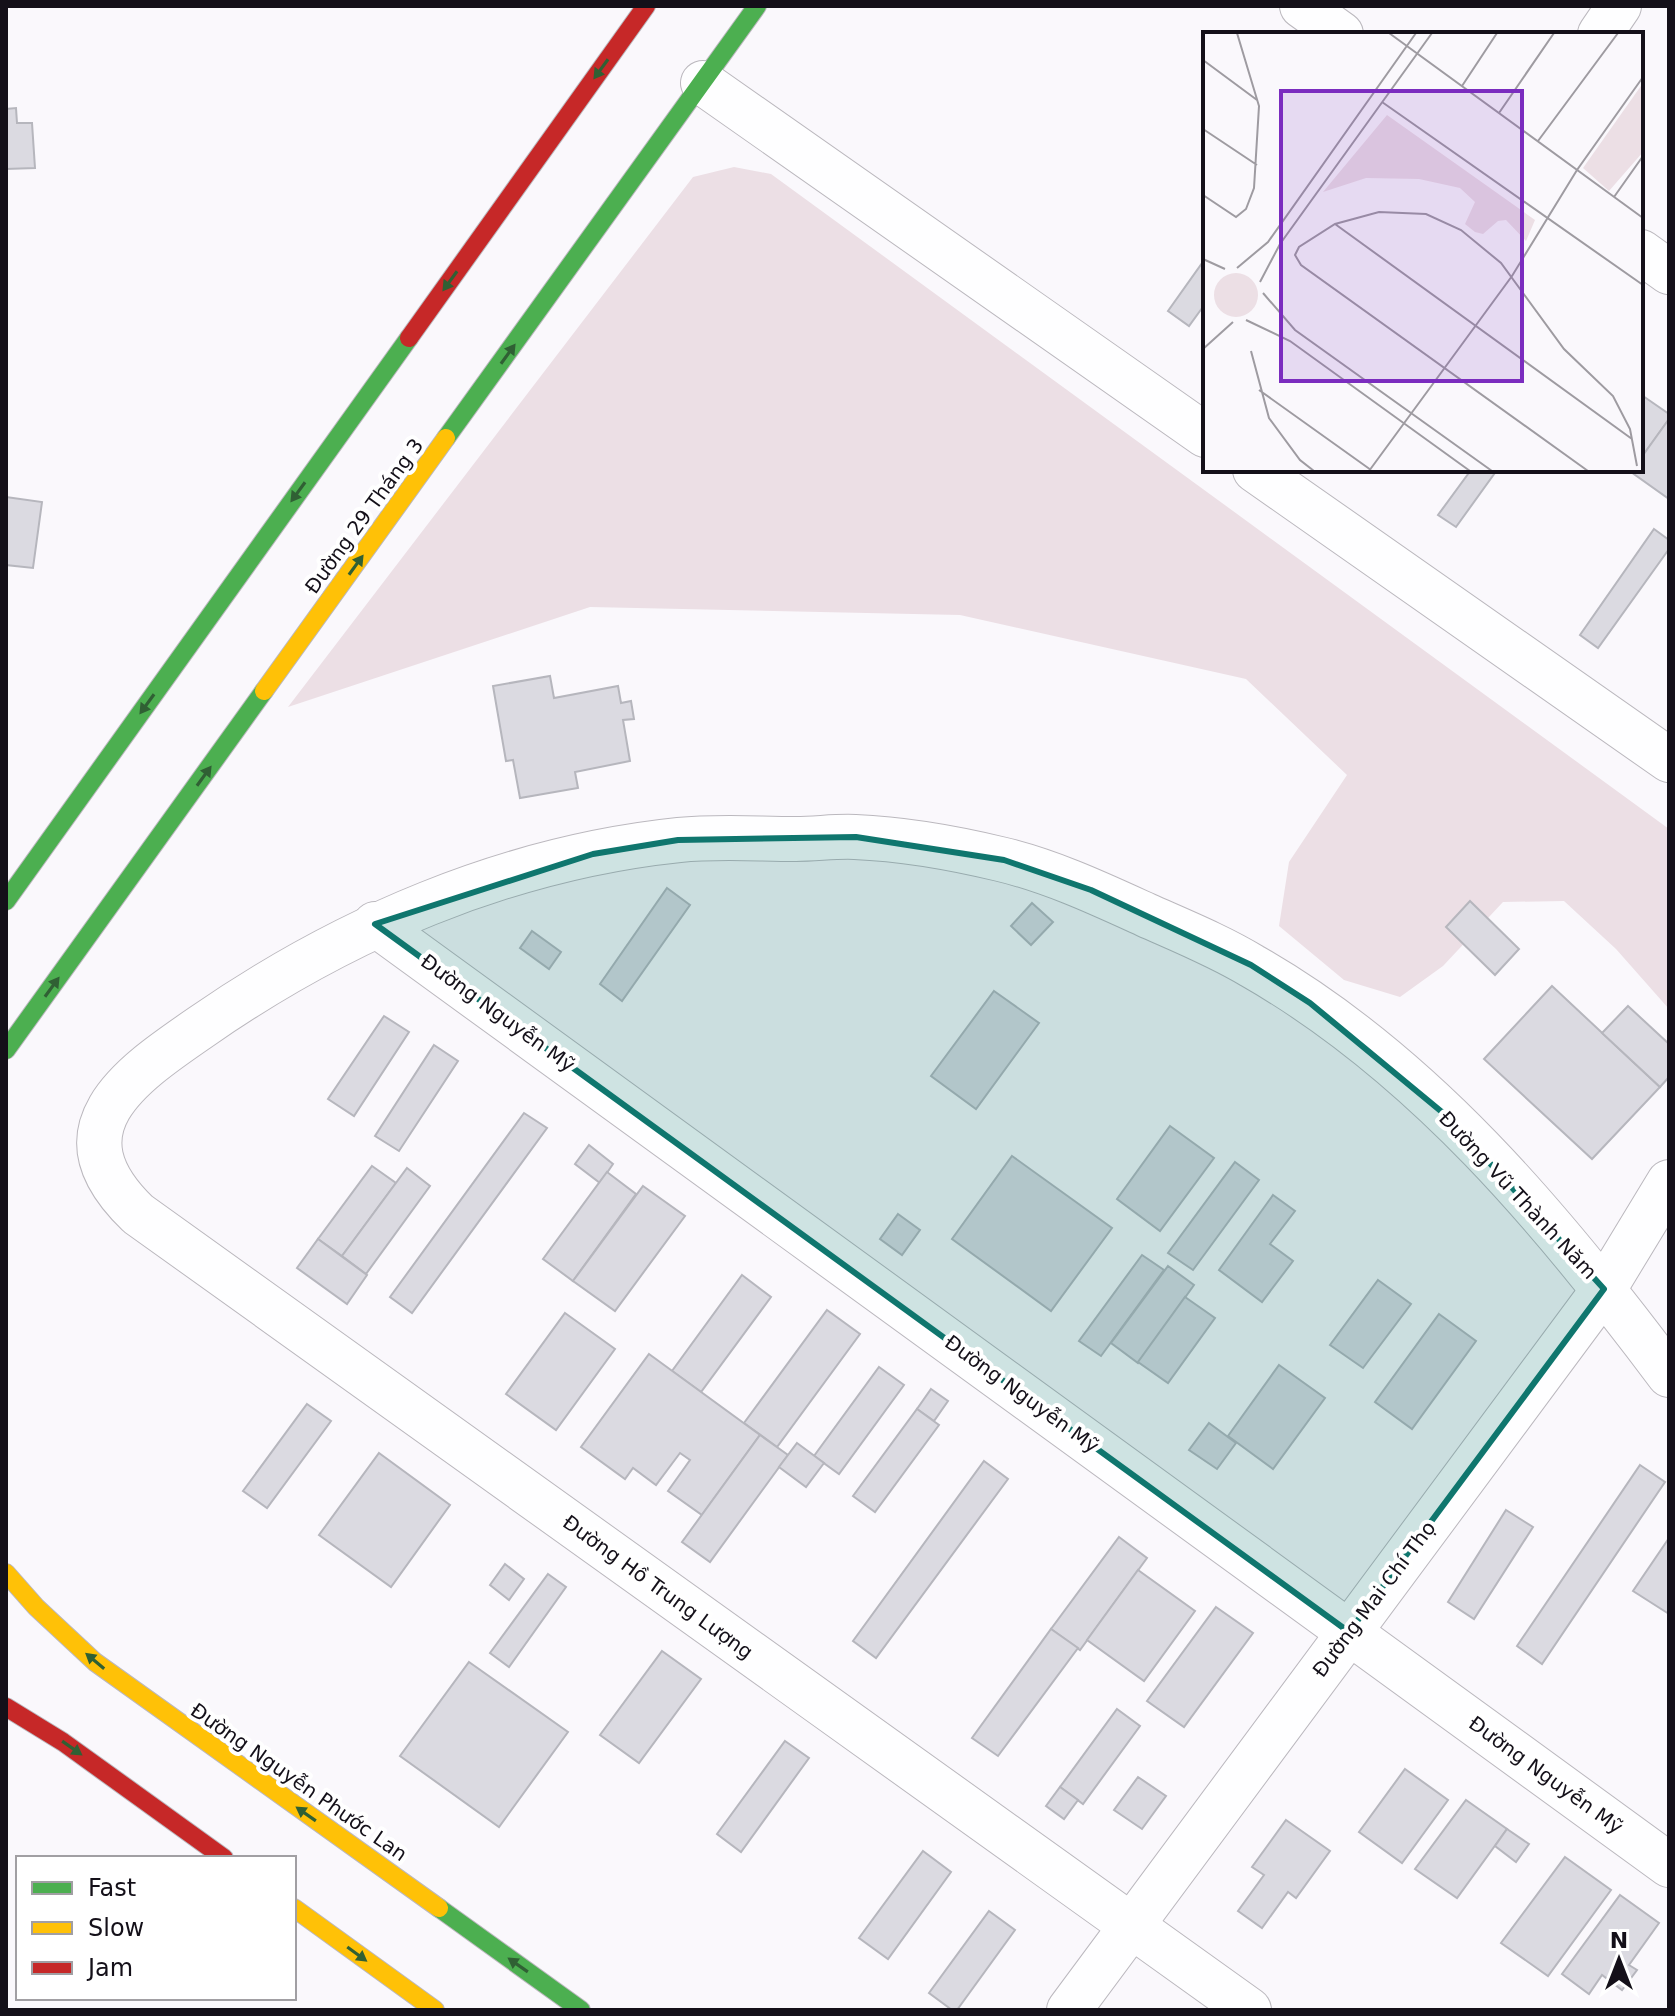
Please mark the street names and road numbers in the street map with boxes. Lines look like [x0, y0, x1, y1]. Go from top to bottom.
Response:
street label: Đường 29 Tháng 3 [300, 434, 428, 598]
street label: Đường Nguyễn Mỹ [416, 949, 580, 1077]
street label: Đường Vũ Thành Năm [1434, 1106, 1602, 1284]
street label: Đường Nguyễn Mỹ [940, 1330, 1104, 1458]
street label: Đường Hồ Trung Lượng [558, 1510, 758, 1664]
street label: Đường Mai Chí Thọ [1307, 1516, 1441, 1682]
street label: Đường Nguyễn Phước Lan [186, 1698, 412, 1866]
street label: Đường Nguyễn Mỹ [1464, 1711, 1628, 1839]

